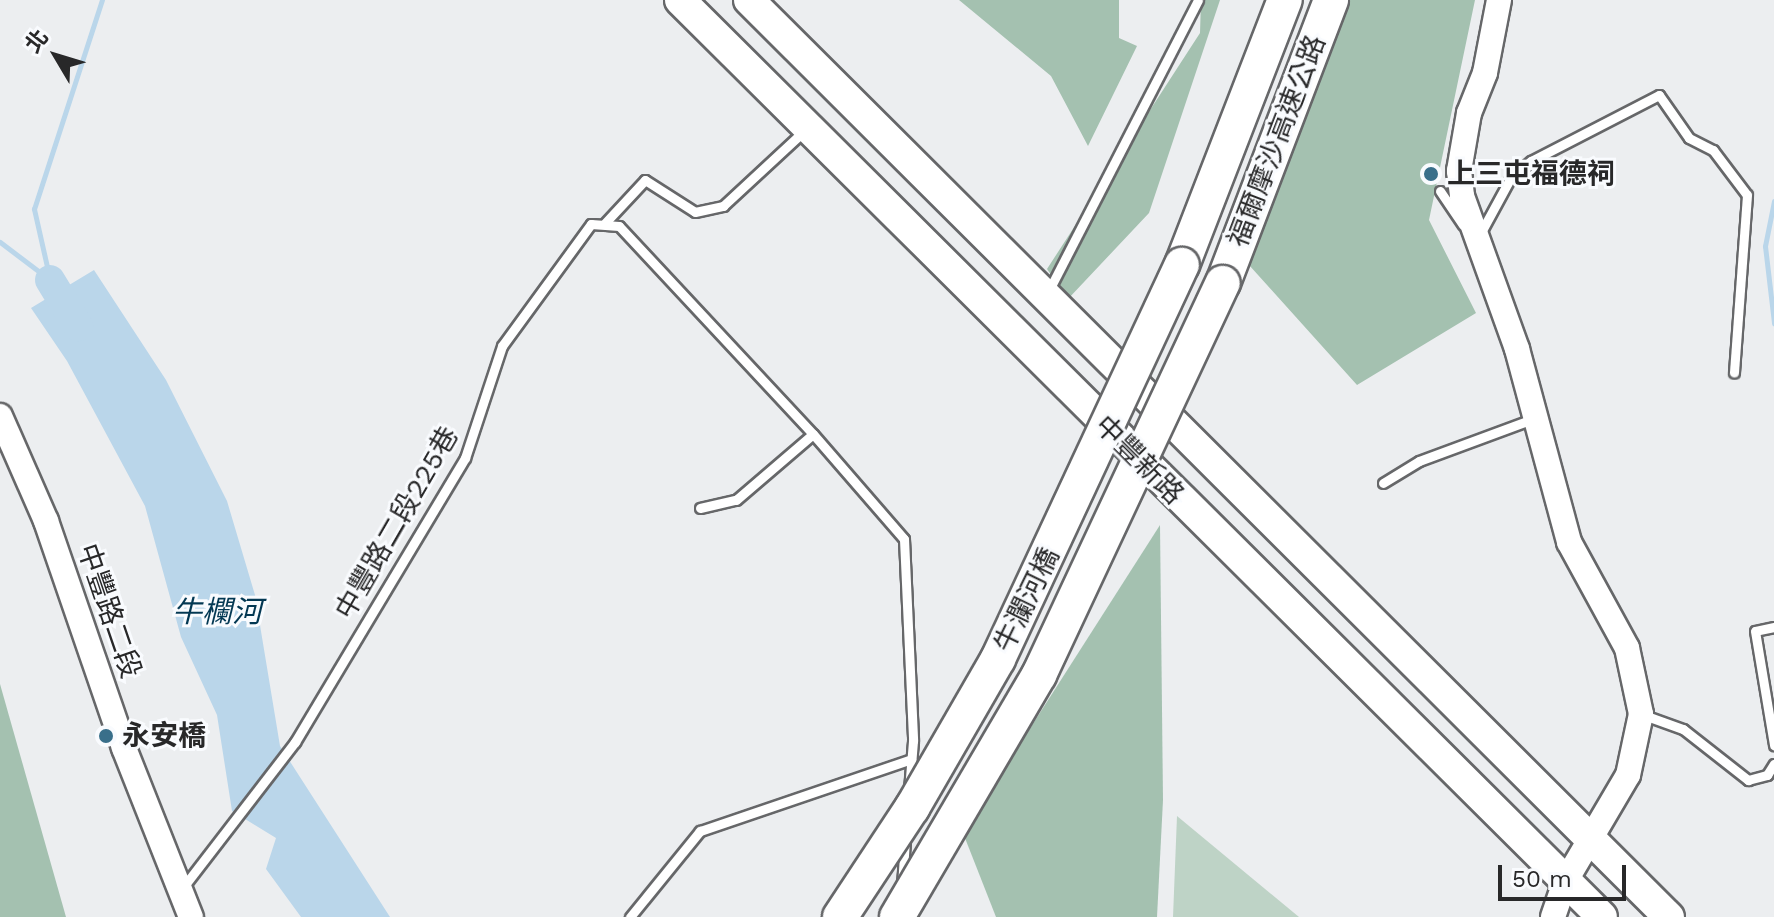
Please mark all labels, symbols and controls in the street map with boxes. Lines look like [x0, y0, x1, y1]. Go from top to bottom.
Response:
north arrow [16, 16, 96, 96]
text: 北 [20, 25, 53, 57]
street label: 福爾摩沙高速公路 [1221, 30, 1333, 252]
place label: 上三屯福德祠 [1447, 157, 1615, 191]
marker: 上三屯福德祠 [1422, 165, 1440, 183]
street label: 中豐新路 [1088, 409, 1190, 511]
street label: 中豐路二段225巷 [328, 421, 466, 625]
street label: 中豐路二段 [70, 539, 148, 683]
street label: 牛瀾河橋 [987, 542, 1067, 658]
water label: 牛欄河 [172, 594, 262, 630]
place label: 永安橋 [122, 719, 206, 753]
marker: 永安橋 [97, 727, 115, 745]
scale bar [1502, 849, 1630, 899]
text: 50 m [1512, 865, 1572, 893]

